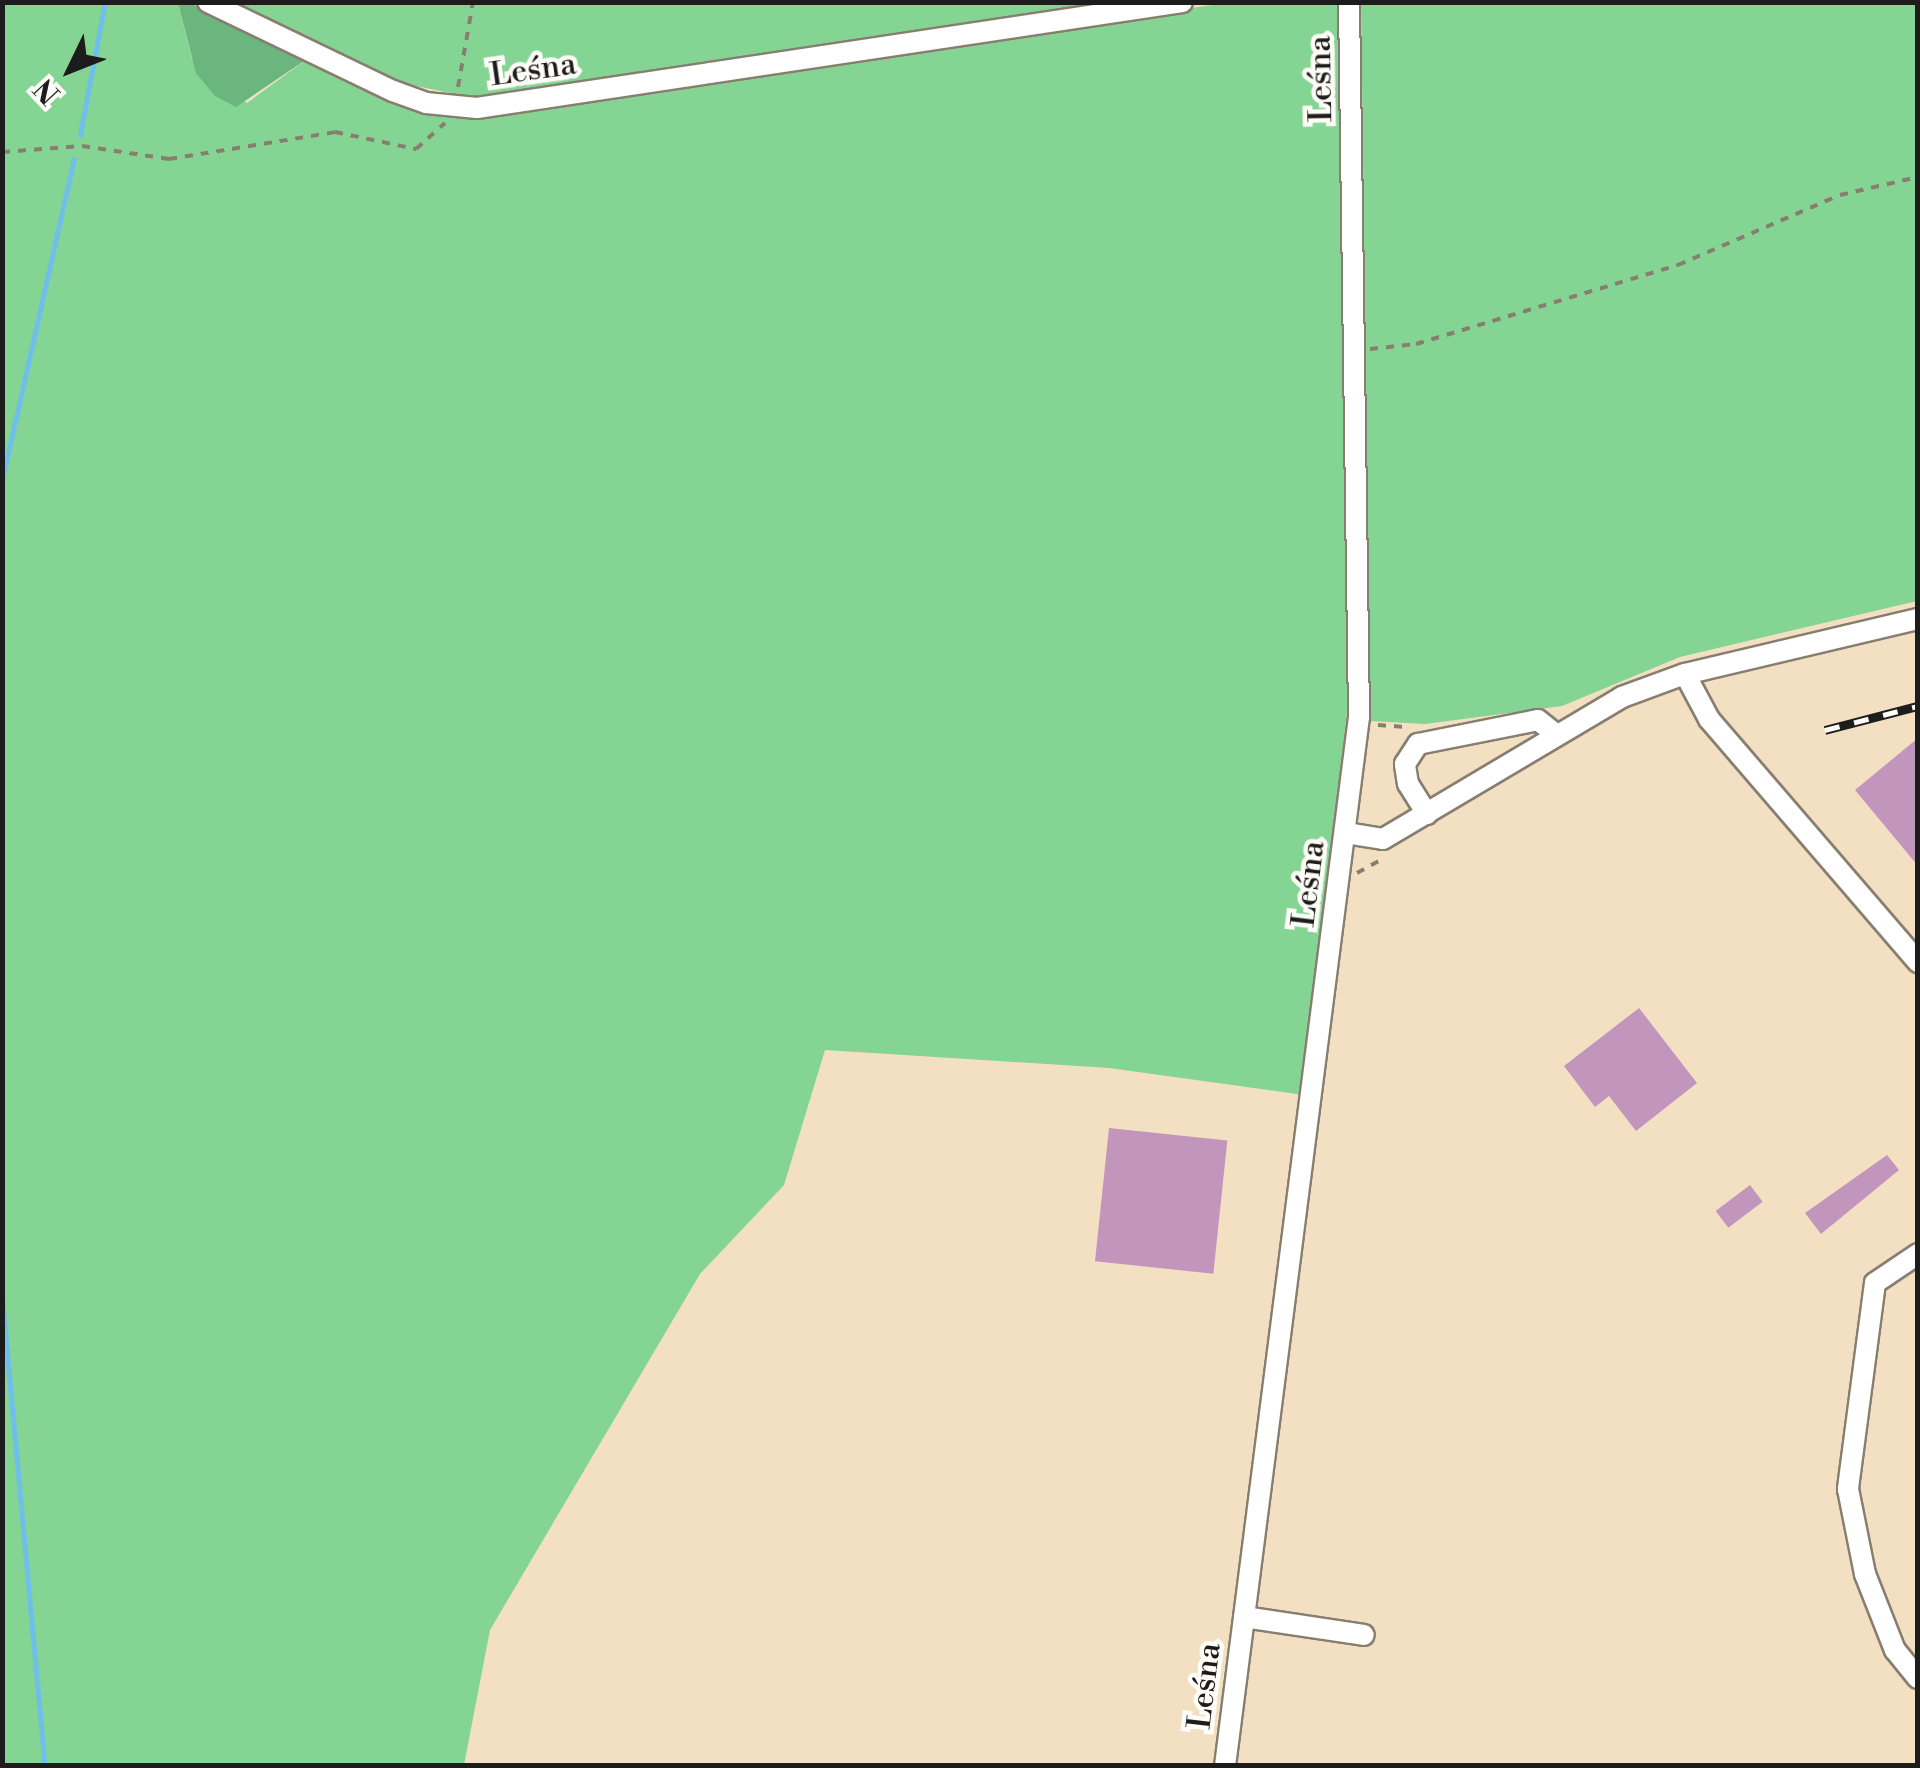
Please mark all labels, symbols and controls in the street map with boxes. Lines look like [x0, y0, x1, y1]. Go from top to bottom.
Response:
north arrow [20, 20, 120, 120]
street label: Leśna [1301, 35, 1341, 123]
street label: Leśna [487, 45, 579, 95]
text: N [27, 71, 68, 111]
street label: Leśna [1285, 839, 1333, 929]
street label: Leśna [1181, 1641, 1229, 1731]

